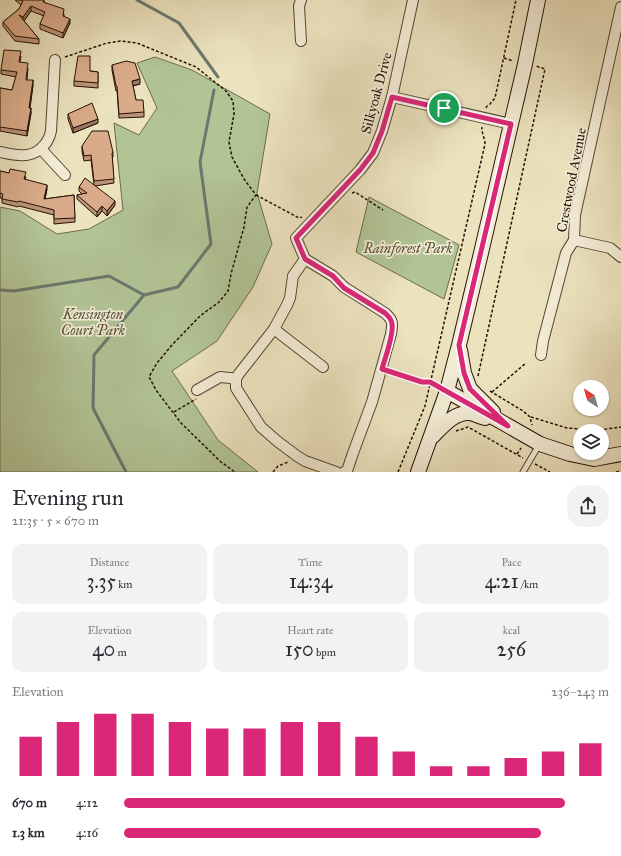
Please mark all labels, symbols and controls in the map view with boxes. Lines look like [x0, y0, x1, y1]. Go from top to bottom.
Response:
street label: Silkyoak Drive [357, 50, 396, 136]
pin [427, 91, 461, 125]
icon: arrive [433, 97, 455, 119]
street label: Crestwood Avenue [553, 126, 590, 234]
park label: Rainforest Park [362, 240, 453, 257]
park label: Kensington Court Park [61, 306, 126, 339]
north arrow [573, 380, 609, 416]
map controls [573, 380, 609, 460]
button: layers [573, 424, 609, 460]
text: Evening run [12, 484, 124, 511]
button: share [567, 485, 609, 527]
text: 21:35 · 5 × 670 m [12, 513, 99, 529]
text: Distance [90, 556, 129, 569]
text: Time [298, 556, 323, 569]
text: Pace [502, 556, 521, 569]
text: 3.35 [86, 569, 116, 593]
text: 14:34 [289, 569, 332, 593]
text: 4:21 [485, 569, 519, 593]
text: km [116, 578, 133, 591]
text: /km [519, 578, 538, 591]
text: Elevation [88, 624, 131, 637]
text: Heart rate [287, 624, 334, 637]
text: kcal [503, 624, 520, 637]
text: 40 [92, 637, 115, 661]
text: 150 [285, 637, 314, 661]
text: 256 [497, 637, 526, 661]
text: m [115, 646, 127, 659]
text: bpm [314, 646, 336, 659]
text: Elevation [12, 684, 64, 700]
text: 236–243 m [551, 684, 609, 700]
text: 670 m [12, 795, 47, 811]
text: 4:12 [76, 795, 98, 811]
text: 1.3 km [12, 825, 45, 841]
text: 4:16 [76, 825, 98, 841]

